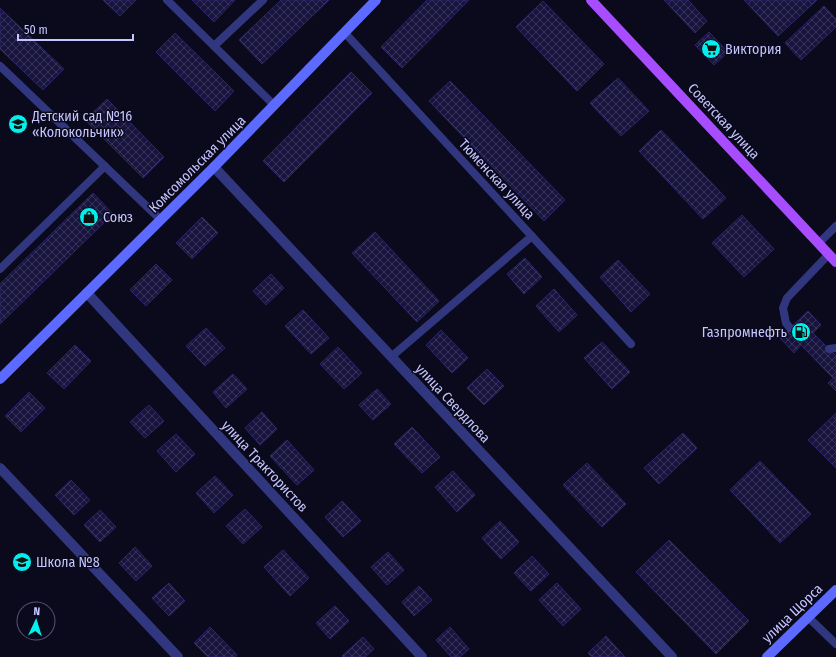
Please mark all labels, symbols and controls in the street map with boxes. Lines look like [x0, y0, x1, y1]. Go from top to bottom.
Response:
scale bar [18, 16, 133, 42]
text: 50 m [24, 23, 48, 37]
supermarket icon: Виктория [700, 38, 722, 60]
place label: Виктория [725, 41, 781, 58]
street label: Советская улица [684, 80, 763, 163]
place label: Детский сад №16 «Колокольчик» [31, 108, 132, 141]
street label: Комсомольская улица [145, 112, 249, 216]
school or university icon: Детский сад №16 «Колокольчик» [7, 113, 29, 135]
street label: Тюменская улица [455, 136, 538, 223]
shop icon: Союз [78, 206, 100, 228]
place label: Союз [103, 209, 133, 226]
fuel station icon: Газпромнефть [790, 321, 812, 343]
place label: Газпромнефть [702, 324, 788, 341]
street label: улица Свердлова [412, 360, 494, 447]
street label: улица Трактористов [218, 417, 311, 516]
school or university icon: Школа №8 [11, 551, 33, 573]
place label: Школа №8 [36, 554, 100, 571]
street label: улица Щорса [759, 580, 826, 646]
north arrow [16, 601, 56, 641]
text: N [33, 605, 40, 618]

